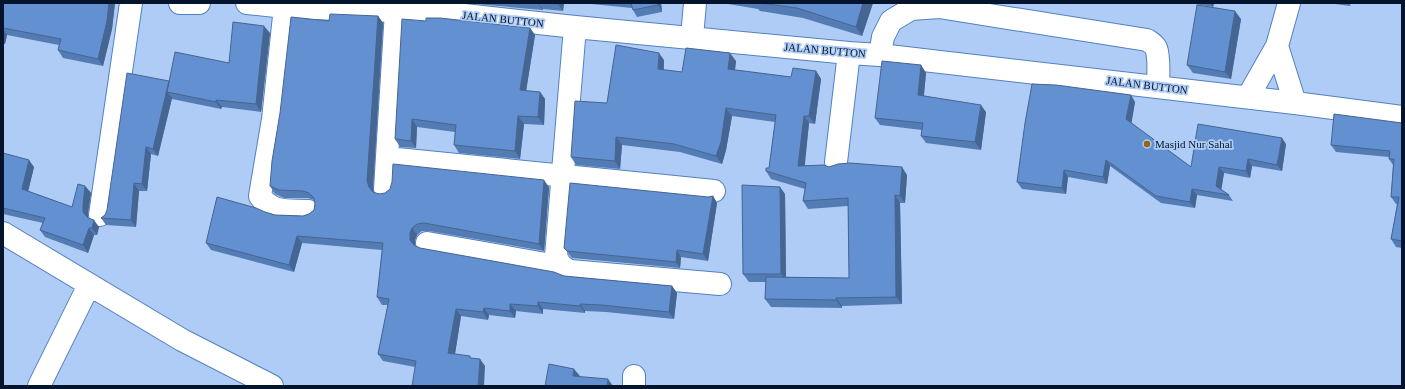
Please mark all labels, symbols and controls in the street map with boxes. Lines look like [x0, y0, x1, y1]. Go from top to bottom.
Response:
street label: JALAN BUTTON [462, 9, 544, 29]
street label: JALAN BUTTON [784, 40, 866, 60]
street label: JALAN BUTTON [1106, 74, 1188, 96]
place label: Masjid Nur Sahal [1155, 138, 1233, 150]
marker: Masjid Nur Sahal [1142, 139, 1152, 149]

